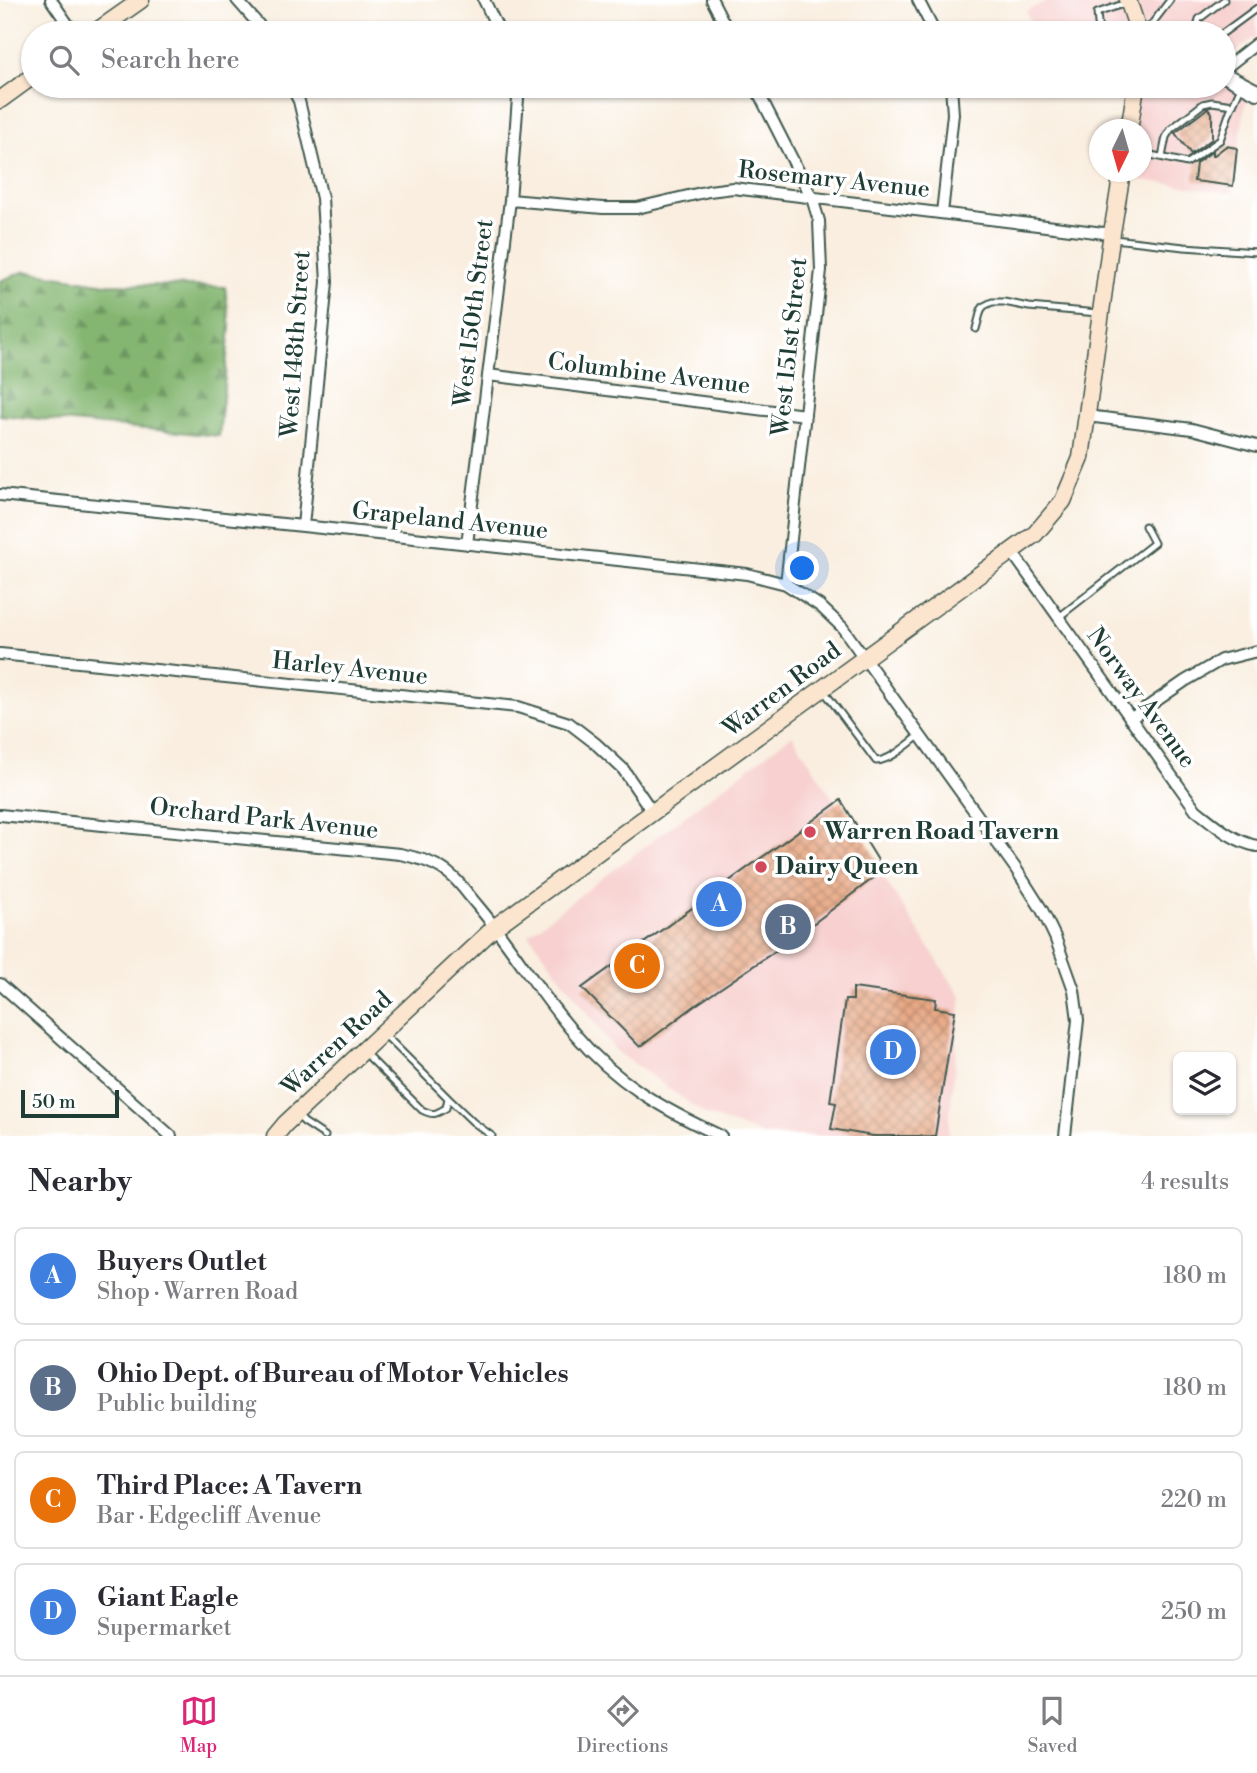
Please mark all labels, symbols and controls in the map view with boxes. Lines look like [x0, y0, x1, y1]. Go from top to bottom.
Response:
search box [21, 21, 1236, 98]
icon: search [45, 41, 83, 79]
text: Search here [101, 44, 240, 76]
north arrow [1089, 119, 1152, 182]
street label: Rosemary Avenue [737, 155, 931, 205]
street label: West 150th Street [447, 217, 500, 410]
street label: West 148th Street [274, 249, 318, 440]
street label: West 151st Street [766, 256, 814, 439]
street label: Columbine Avenue [546, 347, 752, 401]
street label: Grapeland Avenue [350, 496, 550, 546]
your location [785, 551, 819, 585]
street label: Norway Avenue [1080, 622, 1202, 774]
street label: Warren Road [716, 636, 847, 745]
street label: Harley Avenue [271, 646, 429, 692]
street label: Orchard Park Avenue [148, 792, 380, 846]
place label: Warren Road Tavern [823, 817, 1059, 847]
marker: Warren Road Tavern [802, 824, 818, 840]
place label: Dairy Queen [775, 852, 919, 882]
marker: Dairy Queen [753, 859, 769, 875]
pin: A [696, 878, 742, 930]
pin: B [765, 901, 811, 953]
pin: C [614, 940, 660, 992]
street label: Warren Road [275, 985, 399, 1104]
pin: D [870, 1026, 916, 1078]
map controls [1173, 1052, 1236, 1115]
button: layers [1173, 1052, 1236, 1115]
scale bar [21, 1087, 119, 1119]
text: 50 m [32, 1090, 76, 1114]
text: Nearby [28, 1163, 132, 1201]
text: 4 results [1141, 1168, 1229, 1196]
text: Buyers Outlet [97, 1246, 266, 1278]
text: A [45, 1262, 61, 1290]
text: 180 m [1163, 1262, 1227, 1290]
text: Shop · Warren Road [97, 1278, 298, 1306]
text: Ohio Dept. of Bureau of Motor Vehicles [97, 1358, 569, 1390]
text: B [44, 1374, 62, 1402]
text: 180 m [1163, 1374, 1227, 1402]
text: Public building [97, 1390, 257, 1418]
text: Third Place: A Tavern [97, 1470, 362, 1502]
text: C [45, 1486, 61, 1514]
text: 220 m [1161, 1486, 1227, 1514]
text: Bar · Edgecliff Avenue [97, 1502, 321, 1530]
text: Giant Eagle [97, 1582, 239, 1614]
text: D [44, 1598, 62, 1626]
text: 250 m [1161, 1598, 1227, 1626]
text: Supermarket [97, 1614, 232, 1642]
tab: Map [180, 1692, 218, 1758]
tab: Directions [577, 1692, 668, 1758]
tab: Saved [1028, 1692, 1077, 1758]

